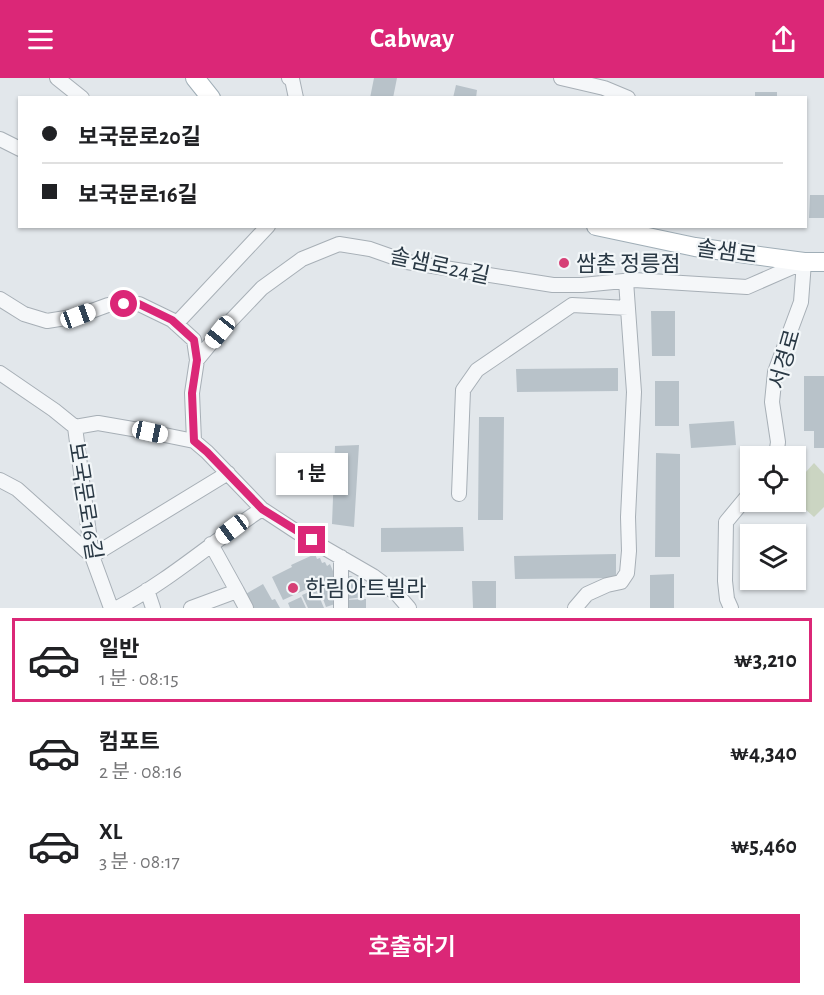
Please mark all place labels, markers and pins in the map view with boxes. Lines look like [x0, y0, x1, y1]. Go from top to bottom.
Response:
place label: 쌈촌 정릉점 [576, 252, 681, 275]
marker: 쌈촌 정릉점 [557, 256, 571, 270]
place label: 한림아트빌라 [305, 577, 426, 600]
marker: 한림아트빌라 [286, 581, 300, 595]

